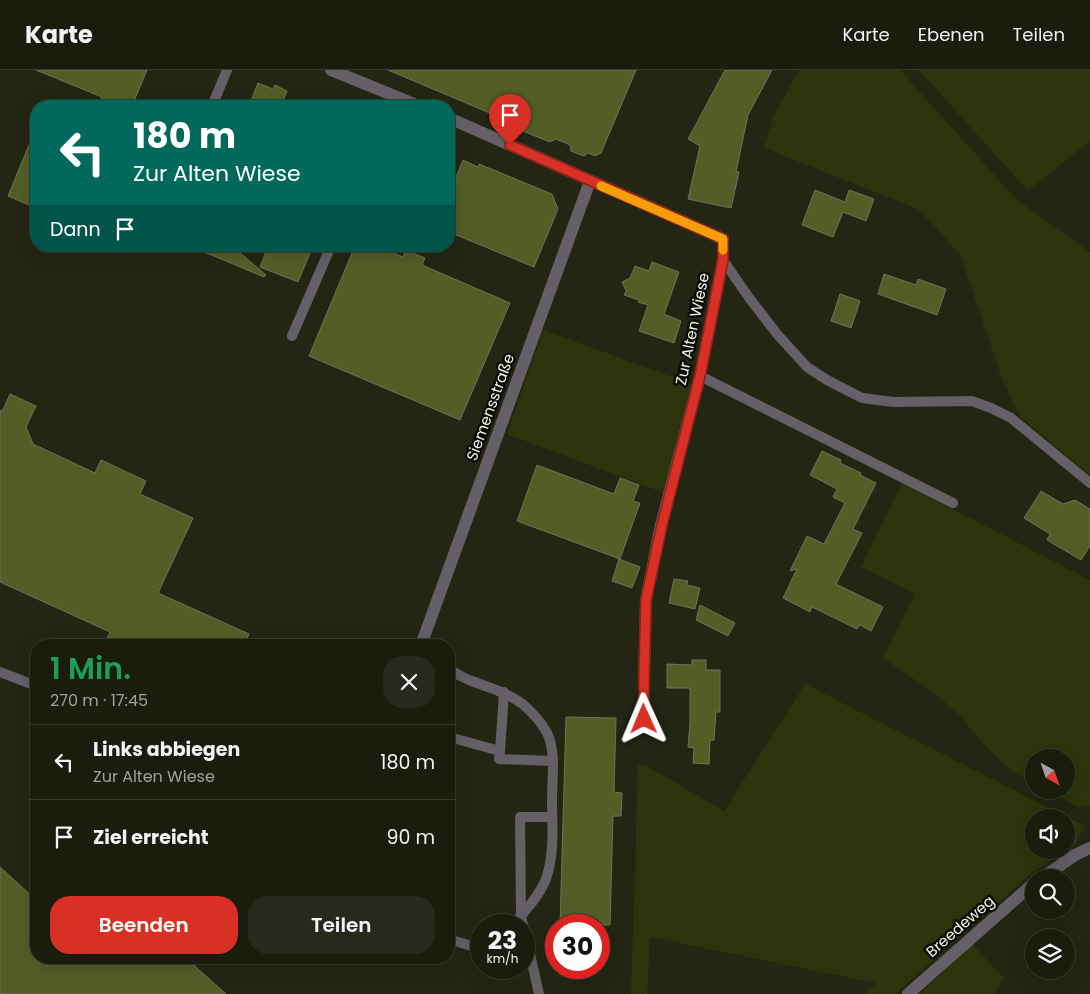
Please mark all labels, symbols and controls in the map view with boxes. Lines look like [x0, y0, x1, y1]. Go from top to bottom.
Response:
text: Karte [25, 18, 93, 51]
text: Karte [842, 22, 890, 47]
text: Ebenen [918, 22, 985, 47]
text: Teilen [1013, 22, 1065, 47]
pin [489, 94, 531, 145]
icon: arrive [496, 101, 524, 129]
text: 180 m [133, 111, 236, 160]
icon: left [50, 120, 115, 185]
text: Zur Alten Wiese [133, 158, 301, 189]
icon: arrive [111, 215, 139, 243]
text: Dann [50, 216, 101, 243]
street label: Zur Alten Wiese [670, 271, 714, 387]
street label: Siemensstraße [461, 351, 519, 463]
text: 1 Min. [50, 647, 131, 690]
button: close [383, 656, 435, 708]
text: 270 m · 17:45 [50, 689, 148, 712]
position arrow [617, 692, 669, 744]
text: Links abbiegen [93, 736, 240, 763]
icon: left [50, 748, 78, 776]
text: 180 m [380, 749, 435, 776]
north arrow [1025, 749, 1075, 799]
map controls [1025, 749, 1075, 979]
text: Zur Alten Wiese [93, 765, 215, 788]
button: sound [1025, 809, 1075, 859]
icon: arrive [50, 823, 78, 851]
text: Ziel erreicht [93, 824, 209, 851]
text: 90 m [386, 824, 435, 851]
button: search [1025, 869, 1075, 919]
street label: Breedeweg [921, 890, 999, 962]
button: Beenden [50, 896, 238, 954]
button: Teilen [248, 896, 435, 954]
speed limit sign: 30 [545, 914, 610, 979]
text: 23 [488, 923, 517, 958]
button: layers [1025, 929, 1075, 979]
text: km/h [487, 950, 518, 967]

